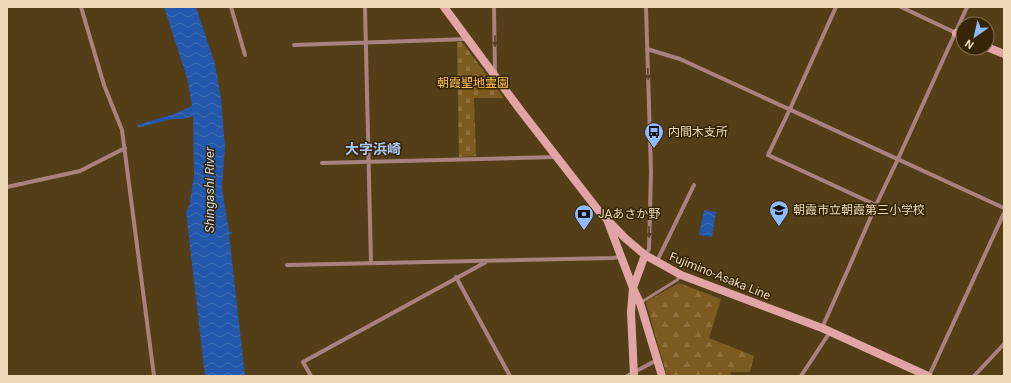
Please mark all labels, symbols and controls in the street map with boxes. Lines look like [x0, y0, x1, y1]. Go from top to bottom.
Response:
north arrow [955, 16, 995, 56]
one-way arrow [492, 35, 498, 48]
text: N [963, 36, 977, 51]
one-way arrow [644, 68, 651, 80]
park label: 朝霞聖地霊園 [437, 76, 509, 90]
bus stop icon: 内間木支所 [643, 121, 665, 149]
place label: 内間木支所 [668, 125, 728, 139]
district label: 大字浜崎 [345, 141, 401, 157]
water label: Shingashi River [202, 146, 217, 233]
school or university icon: 朝霞市立朝霞第三小学校 [768, 199, 790, 227]
bank icon: JAあさか野 [573, 203, 595, 231]
place label: 朝霞市立朝霞第三小学校 [793, 203, 925, 217]
place label: JAあさか野 [598, 207, 660, 221]
one-way arrow [646, 226, 652, 239]
street label: Fujimino-Asaka Line [667, 249, 773, 303]

